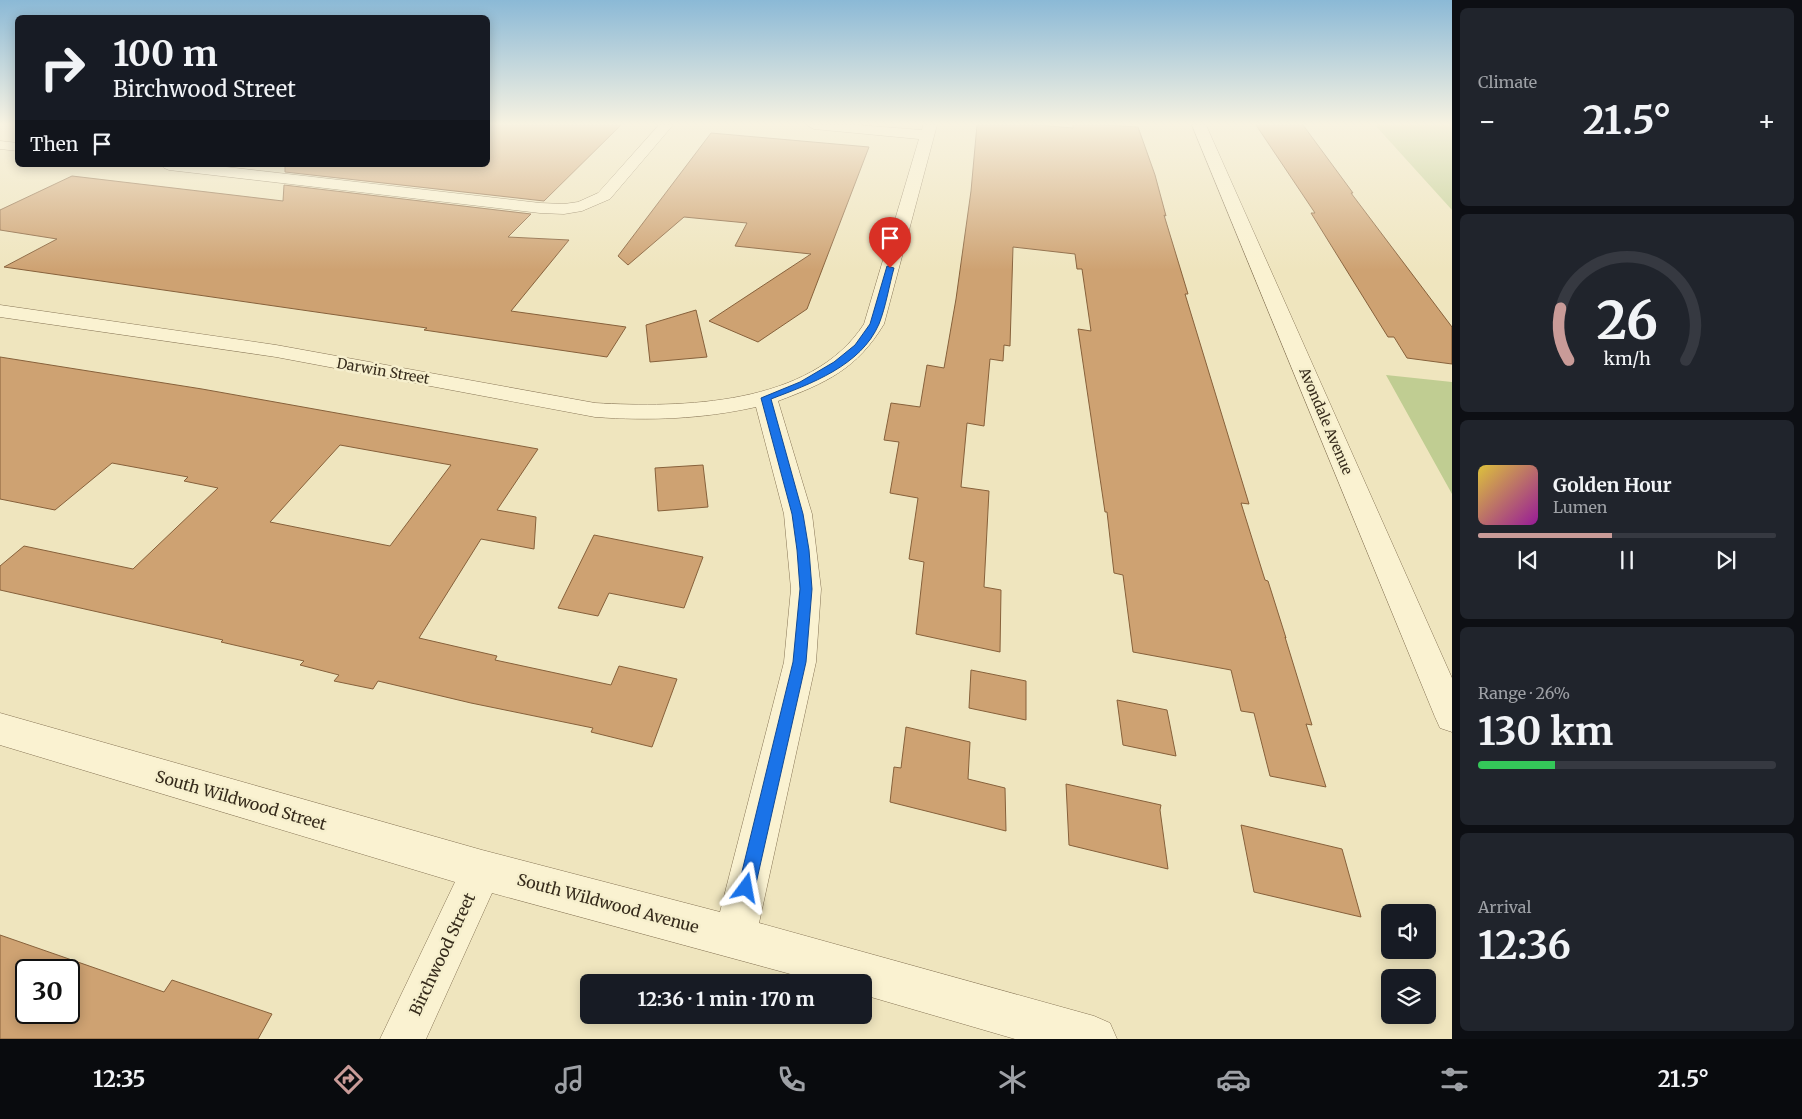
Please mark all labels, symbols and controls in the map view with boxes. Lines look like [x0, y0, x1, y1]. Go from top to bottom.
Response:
text: 100 m [113, 32, 218, 76]
icon: right [30, 35, 95, 100]
text: Climate [1478, 72, 1537, 92]
text: Birchwood Street [113, 75, 296, 103]
text: 21.5° [1583, 97, 1671, 144]
text: − [1478, 103, 1497, 139]
text: + [1757, 103, 1776, 139]
icon: arrive [88, 130, 116, 158]
text: Then [30, 132, 78, 156]
pin [869, 217, 911, 268]
icon: arrive [876, 224, 904, 252]
text: 26 [1596, 288, 1658, 353]
text: km/h [1603, 347, 1651, 370]
street label: Darwin Street [335, 354, 431, 388]
street label: Avondale Avenue [1295, 364, 1357, 477]
text: Golden Hour [1553, 473, 1672, 497]
text: Lumen [1553, 497, 1607, 517]
icon: previous [1514, 546, 1542, 574]
icon: pause [1613, 546, 1641, 574]
icon: next [1712, 546, 1740, 574]
text: Range · 26% [1478, 683, 1570, 703]
text: 130 km [1478, 708, 1613, 755]
street label: South Wildwood Street [153, 766, 330, 834]
position arrow [719, 861, 771, 913]
street label: South Wildwood Avenue [515, 869, 701, 937]
street label: Birchwood Street [405, 889, 479, 1018]
text: Arrival [1478, 897, 1531, 917]
map controls [1381, 904, 1436, 1024]
button: sound [1381, 904, 1436, 959]
text: 12:36 [1478, 922, 1571, 969]
speed limit sign: 30 [15, 959, 80, 1024]
button: layers [1381, 969, 1436, 1024]
text: 12:36 · 1 min · 170 m [637, 987, 815, 1011]
icon: directions [331, 1062, 366, 1097]
icon: music [552, 1062, 587, 1097]
icon: phone [774, 1062, 809, 1097]
icon: climate [995, 1062, 1030, 1097]
icon: car [1216, 1062, 1251, 1097]
icon: filters [1437, 1062, 1472, 1097]
text: 12:35 [93, 1065, 145, 1093]
text: 21.5° [1658, 1065, 1709, 1093]

